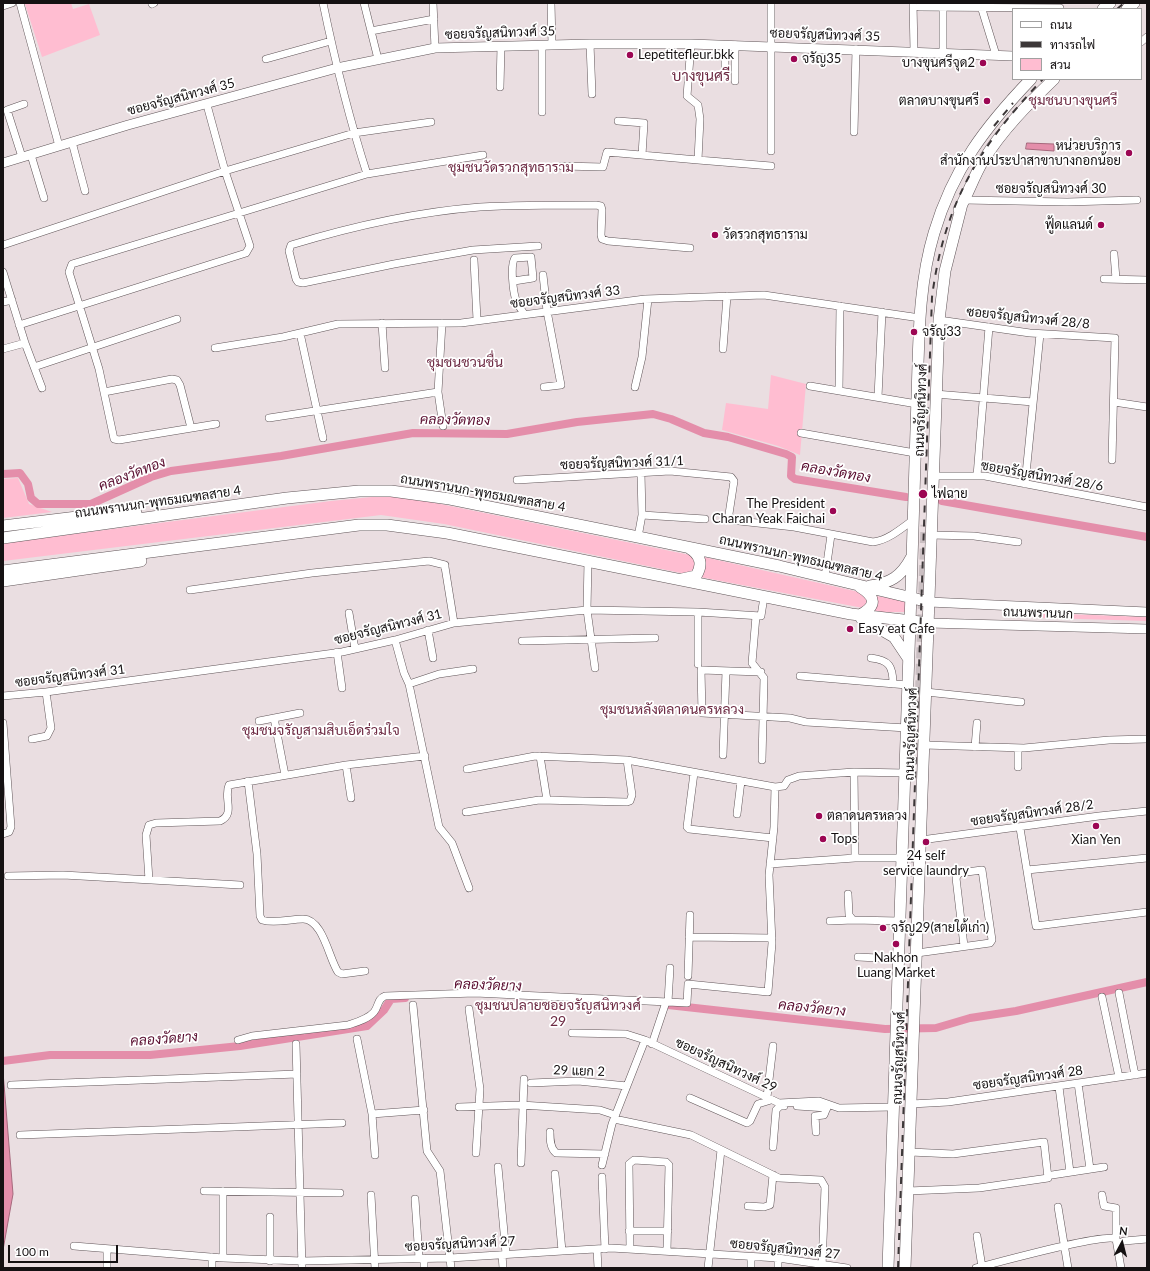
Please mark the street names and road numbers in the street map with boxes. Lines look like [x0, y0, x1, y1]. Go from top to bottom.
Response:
street label: ซอยจรัญสนิทวงศ์ 35 [444, 23, 556, 43]
street label: ซอยจรัญสนิทวงศ์ 35 [769, 25, 881, 45]
street label: ซอยจรัญสนิทวงศ์ 35 [126, 75, 236, 119]
street label: ซอยจรัญสนิทวงศ์ 30 [996, 181, 1106, 197]
street label: ซอยจรัญสนิทวงศ์ 33 [509, 283, 621, 311]
street label: ซอยจรัญสนิทวงศ์ 28/8 [966, 304, 1090, 332]
street label: ถนนจรัญสนิทวงศ์ [912, 363, 930, 457]
street label: ซอยจรัญสนิทวงศ์ 31/1 [560, 453, 684, 473]
street label: ซอยจรัญสนิทวงศ์ 28/6 [980, 458, 1104, 494]
street label: ถนนพรานนก-พุทธมณฑลสาย 4 [399, 471, 567, 515]
street label: ถนนพรานนก-พุทธมณฑลสาย 4 [74, 483, 242, 521]
street label: ถนนพรานนก-พุทธมณฑลสาย 4 [718, 532, 884, 584]
street label: ถนนพรานนก [1003, 604, 1073, 622]
street label: ซอยจรัญสนิทวงศ์ 31 [332, 606, 444, 648]
street label: ซอยจรัญสนิทวงศ์ 31 [14, 662, 126, 690]
street label: ถนนจรัญสนิทวงศ์ [902, 687, 920, 781]
street label: ซอยจรัญสนิทวงศ์ 28/2 [970, 797, 1094, 829]
street label: ถนนจรัญสนิทวงศ์ [890, 1011, 908, 1105]
street label: ซอยจรัญสนิทวงศ์ 29 [673, 1035, 779, 1095]
street label: 29 แยก 2 [553, 1062, 605, 1080]
street label: ซอยจรัญสนิทวงศ์ 28 [972, 1063, 1084, 1093]
street label: ซอยจรัญสนิทวงศ์ 27 [404, 1233, 516, 1255]
street label: ซอยจรัญสนิทวงศ์ 27 [729, 1235, 841, 1263]

